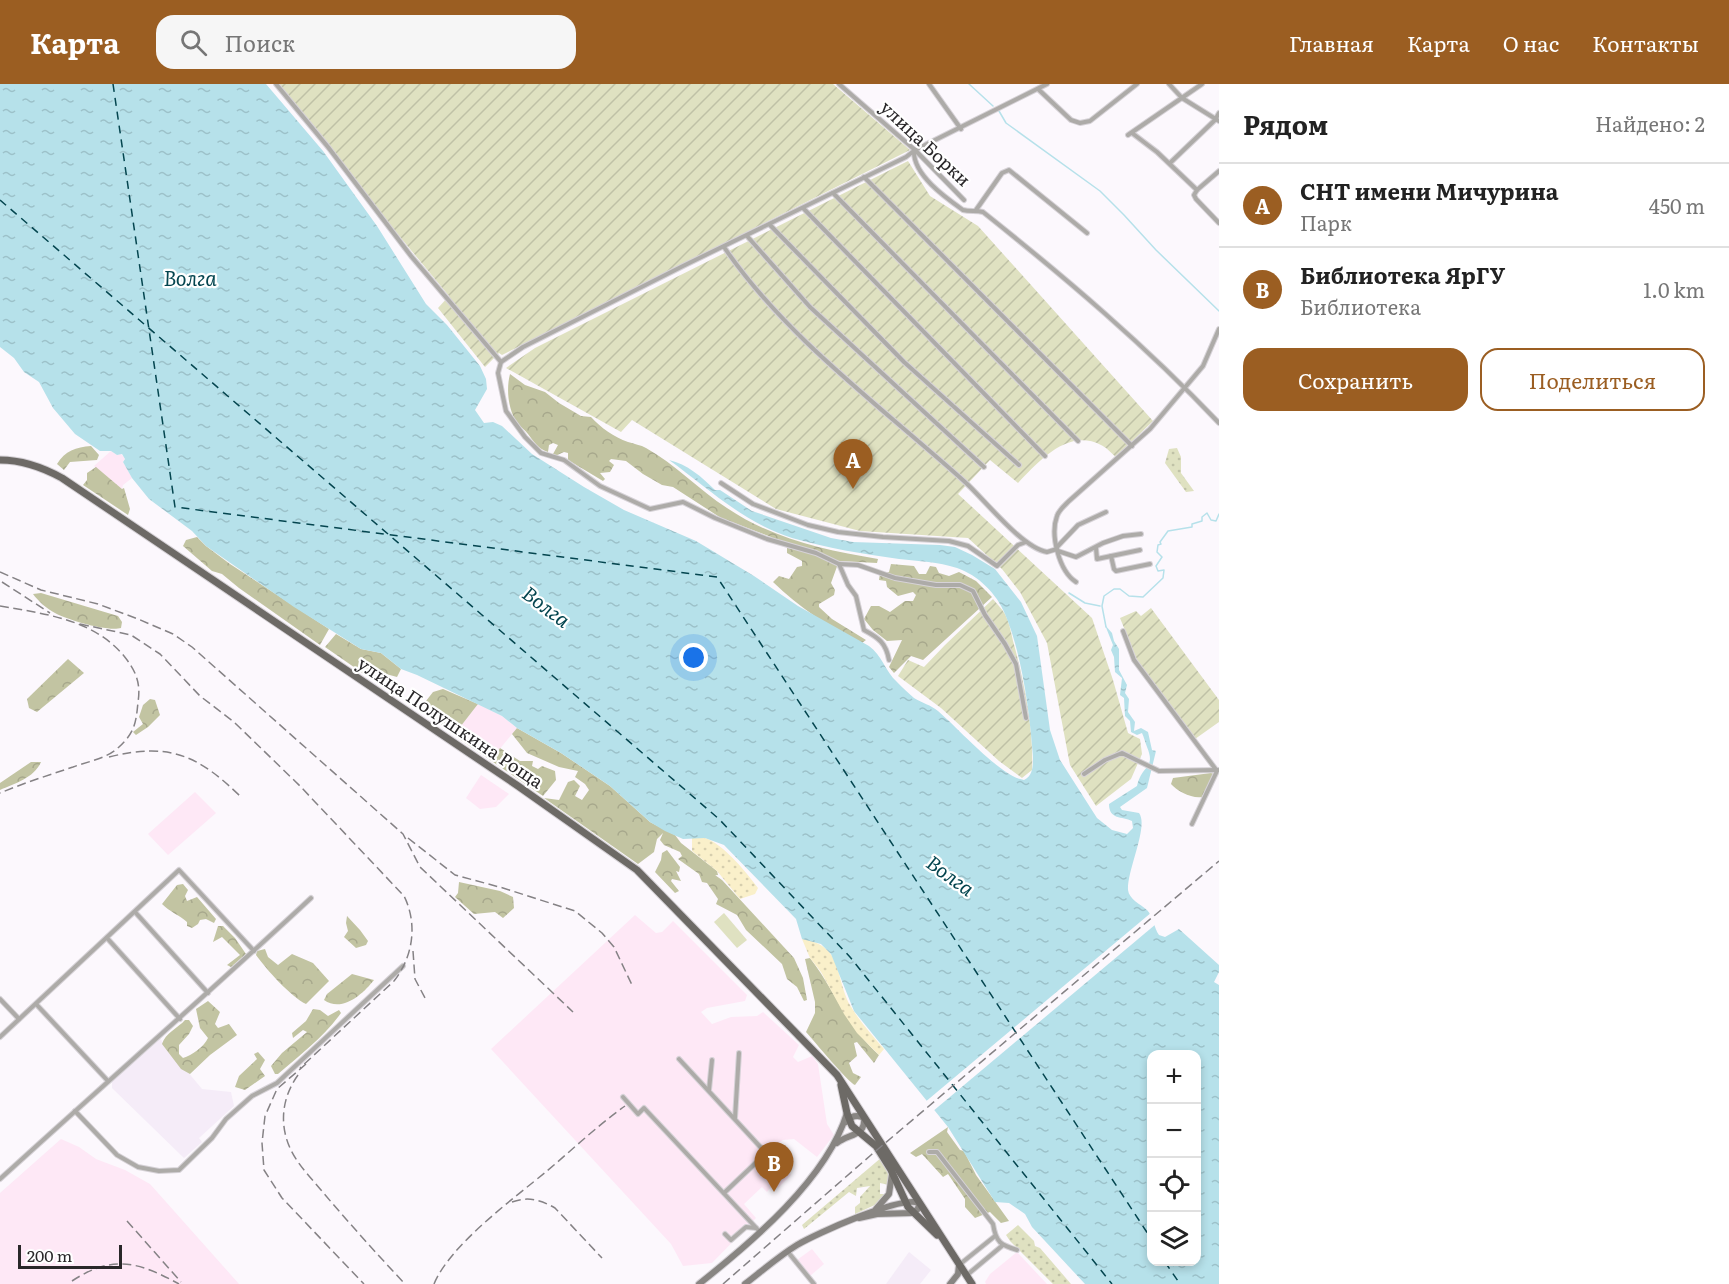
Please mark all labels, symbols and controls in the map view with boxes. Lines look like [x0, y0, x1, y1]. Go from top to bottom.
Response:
search box [156, 15, 576, 69]
text: Карта [30, 21, 120, 63]
icon: search [177, 26, 210, 59]
text: Поиск [225, 26, 295, 59]
text: Главная [1289, 27, 1374, 58]
text: Карта [1407, 27, 1470, 58]
text: О нас [1503, 27, 1559, 58]
text: Контакты [1592, 27, 1699, 58]
street label: улица Борки [875, 94, 977, 192]
text: Рядом [1243, 104, 1328, 143]
text: Найдено: 2 [1595, 108, 1705, 138]
text: СНТ имени Мичурина [1300, 174, 1558, 207]
text: A [1255, 190, 1270, 220]
text: 450 m [1649, 190, 1705, 220]
text: Парк [1300, 207, 1352, 237]
text: Библиотека ЯрГУ [1300, 258, 1505, 291]
water label: Волга [163, 262, 217, 292]
text: B [1256, 274, 1269, 304]
text: 1.0 km [1643, 274, 1705, 304]
text: Библиотека [1300, 291, 1421, 321]
button: Сохранить [1243, 348, 1468, 411]
button: Поделиться [1480, 348, 1705, 411]
pin: A [834, 440, 872, 489]
water label: Волга [517, 577, 578, 634]
your location [679, 643, 708, 672]
street label: улица Полушкина Роща [352, 649, 550, 794]
water label: Волга [921, 847, 982, 902]
map controls [1147, 1050, 1201, 1266]
button: + [1147, 1050, 1201, 1104]
button: − [1147, 1104, 1201, 1158]
pin: B [754, 1142, 794, 1192]
button: locate [1147, 1158, 1201, 1212]
button: layers [1147, 1212, 1201, 1266]
scale bar [18, 1242, 122, 1270]
text: 200 m [27, 1243, 72, 1267]

